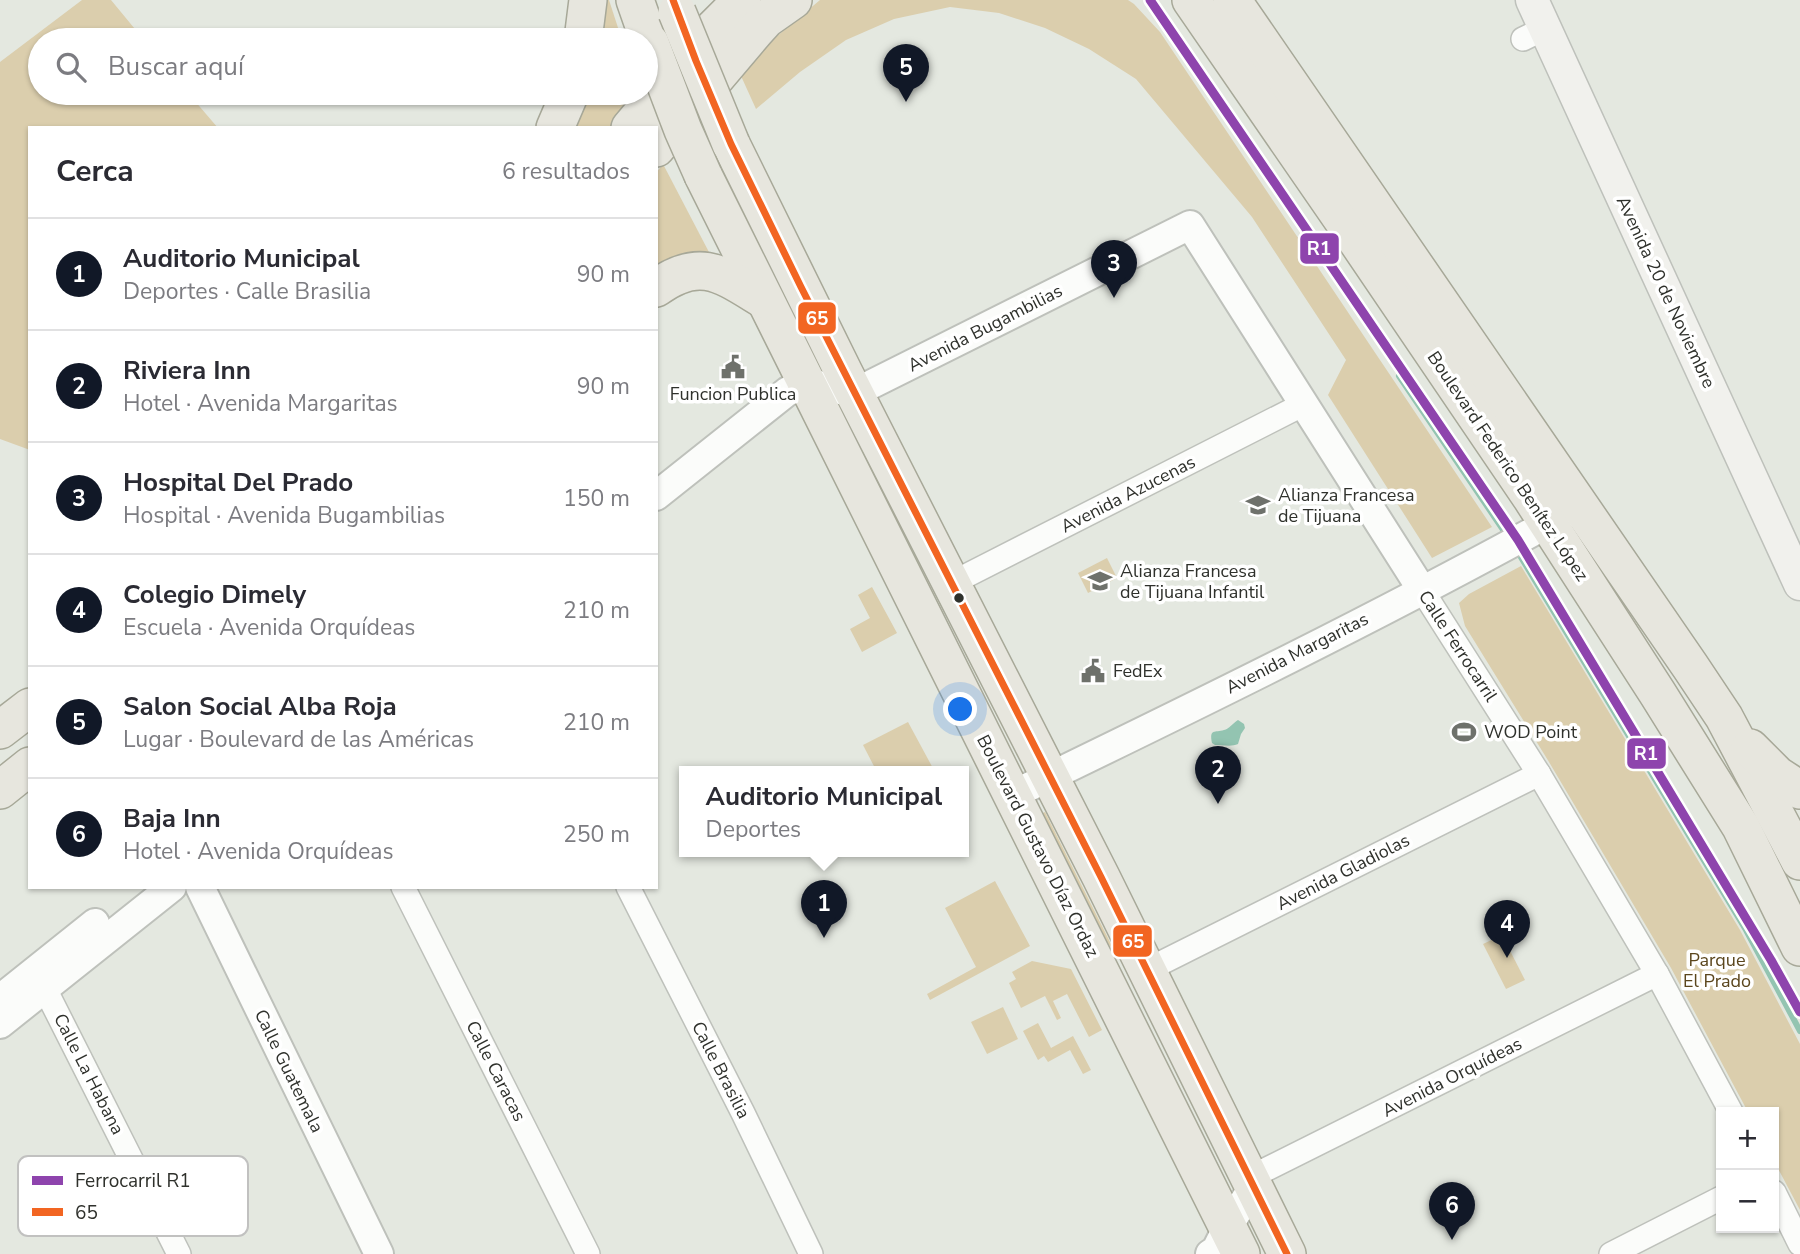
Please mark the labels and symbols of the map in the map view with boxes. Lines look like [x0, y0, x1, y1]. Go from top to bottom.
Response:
pin: 5 [883, 44, 929, 102]
street label: Avenida 20 de Noviembre [1611, 192, 1721, 392]
line badge: R1 [1299, 232, 1340, 265]
text: R1 [1307, 236, 1331, 262]
pin: 3 [1091, 240, 1137, 298]
street label: Avenida Bugambilias [904, 279, 1066, 377]
line badge: 65 [797, 301, 837, 335]
text: 65 [806, 306, 828, 332]
street label: Boulevard Federico Benítez López [1422, 346, 1594, 586]
public building icon: Funcion Publica [719, 353, 747, 381]
place label: Funcion Publica [670, 382, 796, 406]
street label: Avenida Azucenas [1057, 450, 1199, 538]
place label: Alianza Francesa de Tijuana [1278, 483, 1415, 528]
school or university icon: Alianza Francesa de Tijuana [1244, 491, 1272, 519]
place label: Alianza Francesa de Tijuana Infantil [1120, 559, 1265, 604]
school or university icon: Alianza Francesa de Tijuana Infantil [1086, 567, 1114, 595]
street label: Calle Ferrocarril [1413, 586, 1503, 707]
unlabelled marker [952, 591, 966, 605]
street label: Avenida Margaritas [1222, 607, 1372, 699]
public building icon: FedEx [1079, 657, 1107, 685]
place label: FedEx [1113, 659, 1163, 683]
your location [943, 692, 977, 726]
sports icon: WOD Point [1450, 718, 1478, 746]
place label: WOD Point [1484, 720, 1578, 744]
street label: Boulevard Gustavo Díaz Ordaz [971, 731, 1105, 961]
line badge: R1 [1626, 737, 1667, 770]
text: R1 [1634, 741, 1658, 767]
pin: 2 [1195, 746, 1241, 804]
street label: Avenida Gladiolas [1272, 828, 1414, 916]
pin: 1 [801, 880, 847, 938]
pin: 4 [1484, 900, 1530, 958]
line badge: 65 [1112, 924, 1153, 958]
text: 65 [1122, 929, 1144, 955]
park label: Parque El Prado [1683, 948, 1751, 993]
street label: Calle Guatemala [249, 1005, 329, 1137]
street label: Calle La Habana [48, 1009, 130, 1139]
street label: Calle Caracas [460, 1017, 532, 1125]
street label: Calle Brasilia [686, 1017, 756, 1123]
street label: Avenida Orquídeas [1378, 1031, 1526, 1123]
legend [18, 1156, 248, 1236]
text: Ferrocarril R1 [75, 1168, 191, 1194]
pin: 6 [1429, 1182, 1475, 1240]
text: 65 [75, 1200, 98, 1226]

